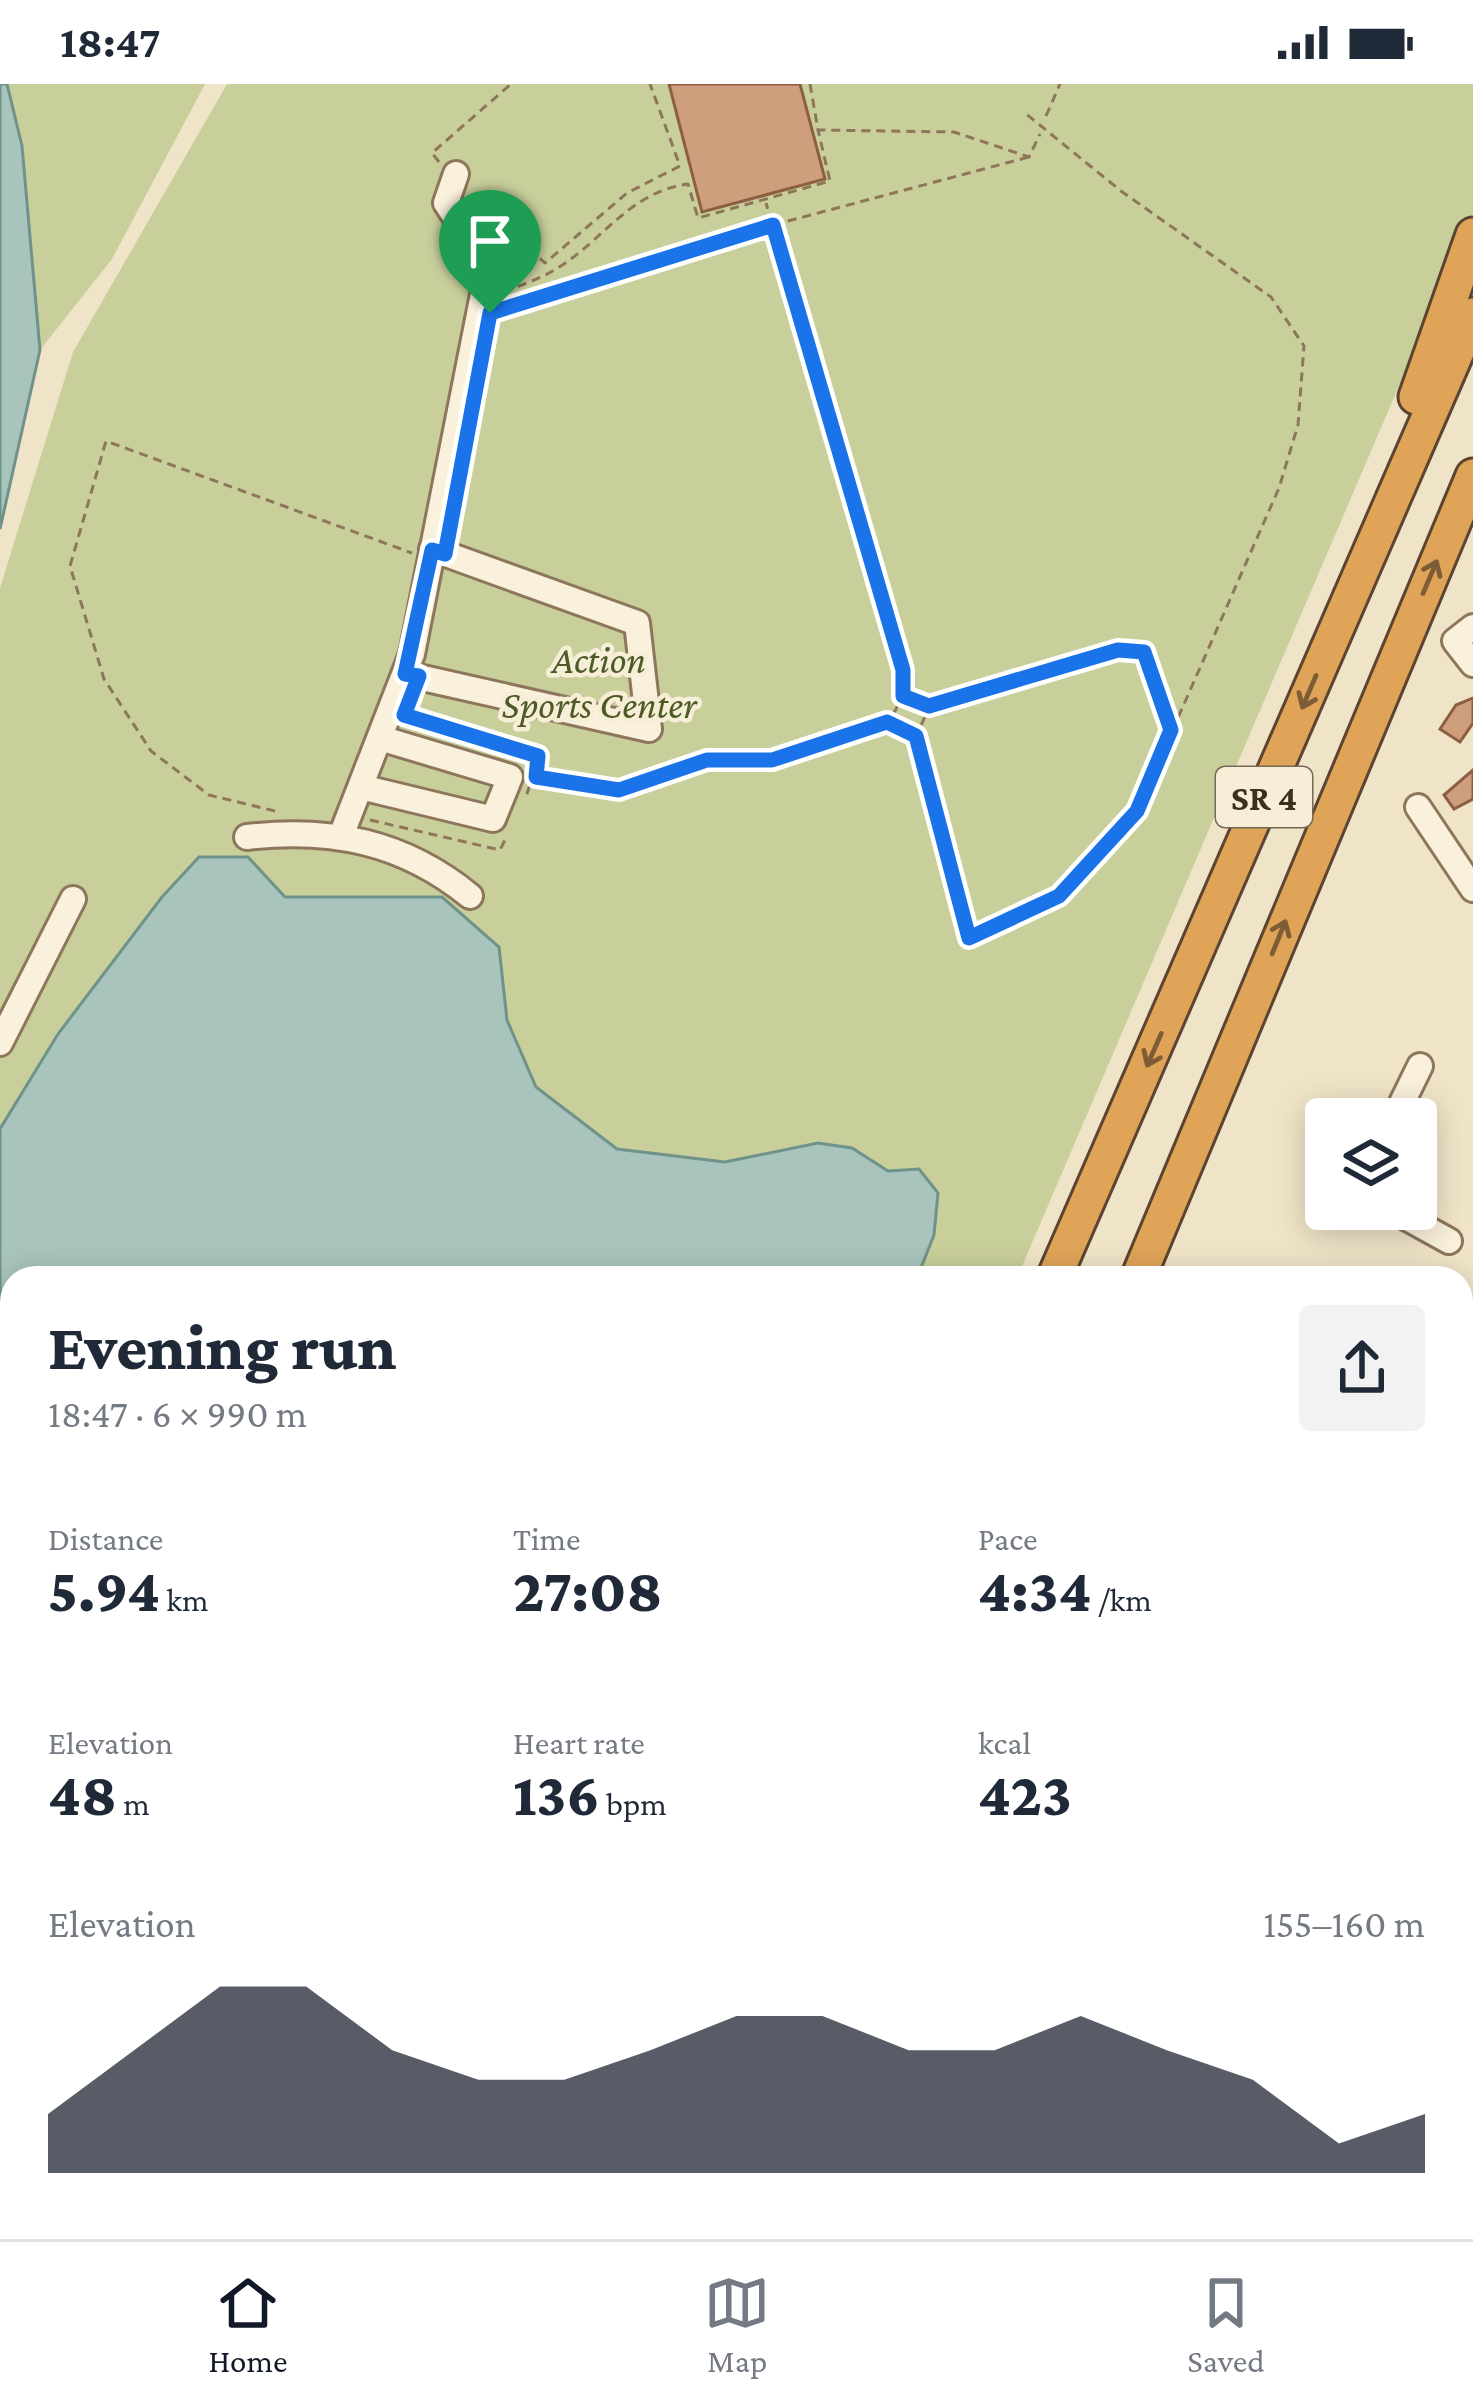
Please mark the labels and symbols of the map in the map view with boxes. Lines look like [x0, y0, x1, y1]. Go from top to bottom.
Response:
pin [439, 190, 541, 313]
one-way arrow [1421, 560, 1442, 597]
park label: Action Sports Center [501, 638, 698, 727]
one-way arrow [1297, 673, 1319, 709]
road number: SR 4 [1216, 767, 1312, 827]
one-way arrow [1270, 919, 1291, 956]
one-way arrow [1141, 1031, 1163, 1067]

